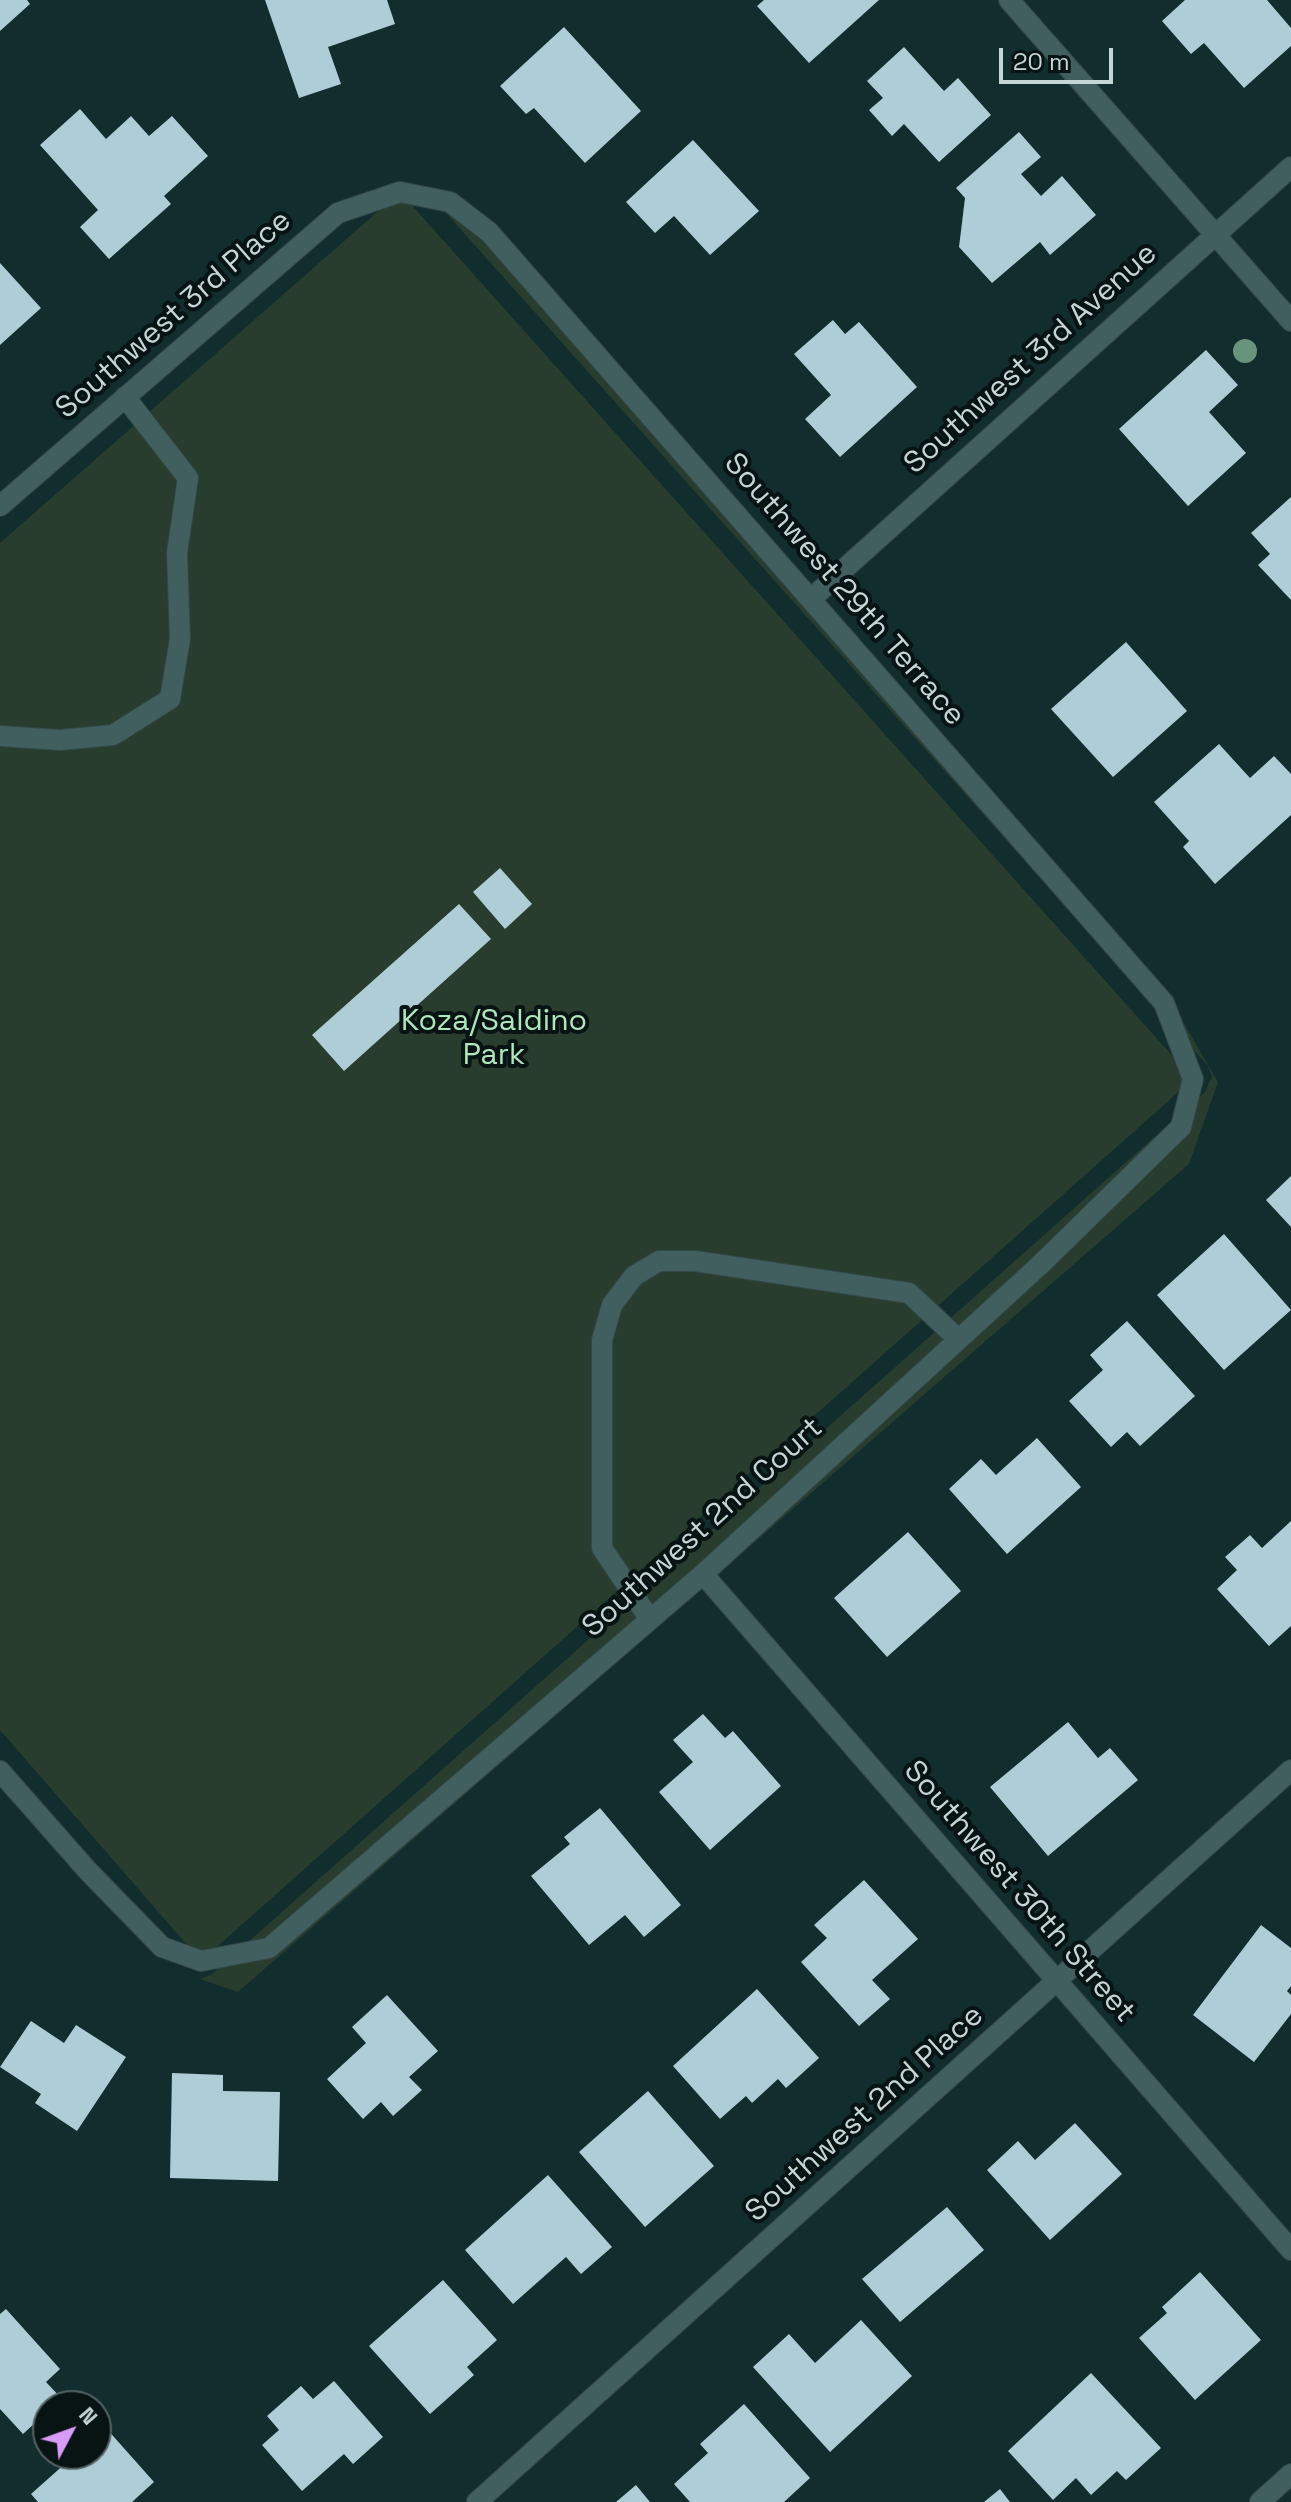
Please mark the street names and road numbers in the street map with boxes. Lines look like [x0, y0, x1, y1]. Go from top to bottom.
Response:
street label: Southwest 3rd Place [49, 203, 299, 427]
street label: Southwest 3rd Avenue [897, 236, 1165, 482]
street label: Southwest 29th Terrace [716, 446, 972, 734]
street label: Southwest 2nd Court [576, 1411, 830, 1645]
street label: Southwest 30th Street [896, 1754, 1142, 2030]
street label: Southwest 2nd Place [739, 1998, 991, 2230]

